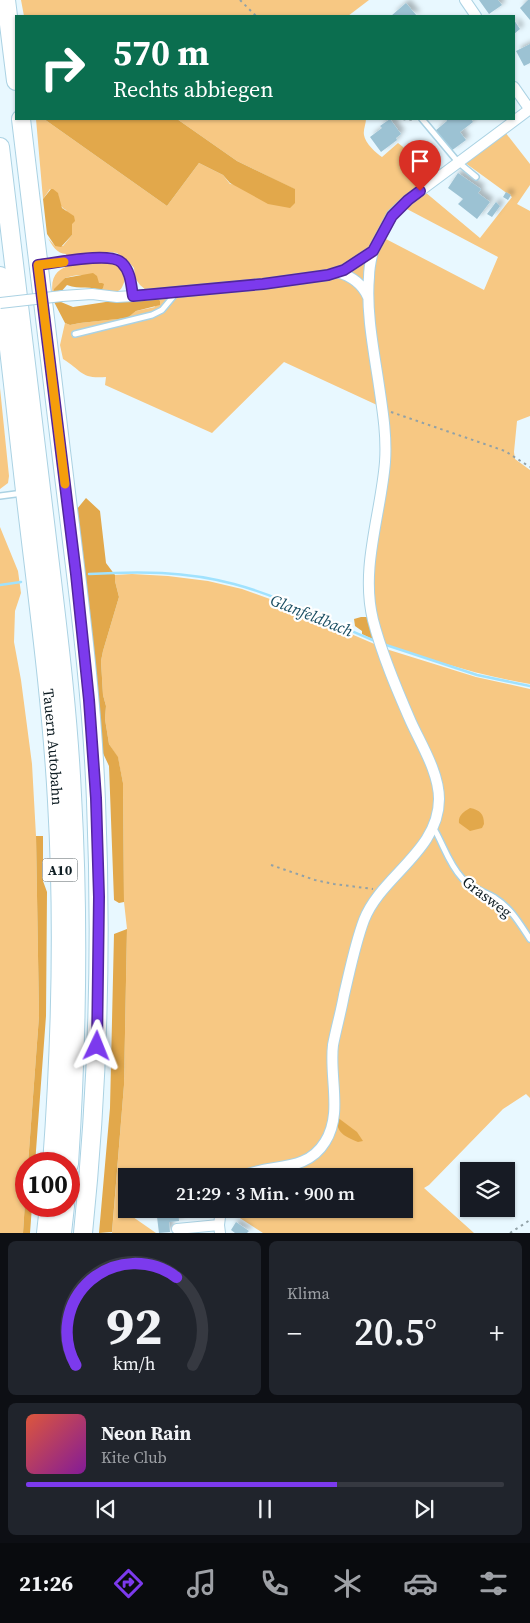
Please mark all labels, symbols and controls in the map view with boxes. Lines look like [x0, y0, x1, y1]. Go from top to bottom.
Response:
text: 570 m [113, 29, 209, 77]
icon: right [30, 35, 95, 100]
text: Rechts abbiegen [113, 74, 274, 104]
pin [399, 140, 441, 191]
icon: arrive [406, 147, 434, 175]
water label: Glanfeldbach [267, 588, 357, 642]
street label: Tauern Autobahn [38, 688, 68, 806]
road number: A10 [42, 858, 78, 882]
street label: Grasweg [458, 871, 517, 922]
position arrow [70, 1019, 122, 1071]
speed limit sign: 100 [15, 1152, 80, 1217]
map controls [460, 1162, 515, 1217]
button: layers [460, 1162, 515, 1217]
text: 21:29 · 3 Min. · 900 m [176, 1180, 355, 1206]
text: Klima [287, 1282, 330, 1304]
text: 92 [106, 1290, 163, 1361]
text: 20.5° [354, 1306, 437, 1358]
text: − [287, 1314, 302, 1352]
text: + [489, 1314, 504, 1352]
text: km/h [113, 1351, 156, 1376]
text: Neon Rain [101, 1420, 191, 1446]
text: Kite Club [101, 1446, 167, 1468]
icon: previous [92, 1495, 120, 1523]
icon: pause [251, 1495, 279, 1523]
icon: next [410, 1495, 438, 1523]
icon: directions [111, 1566, 146, 1601]
icon: music [184, 1566, 219, 1601]
icon: phone [257, 1566, 292, 1601]
icon: climate [330, 1566, 365, 1601]
icon: car [403, 1566, 438, 1601]
icon: filters [476, 1566, 511, 1601]
text: 21:26 [19, 1568, 73, 1598]

